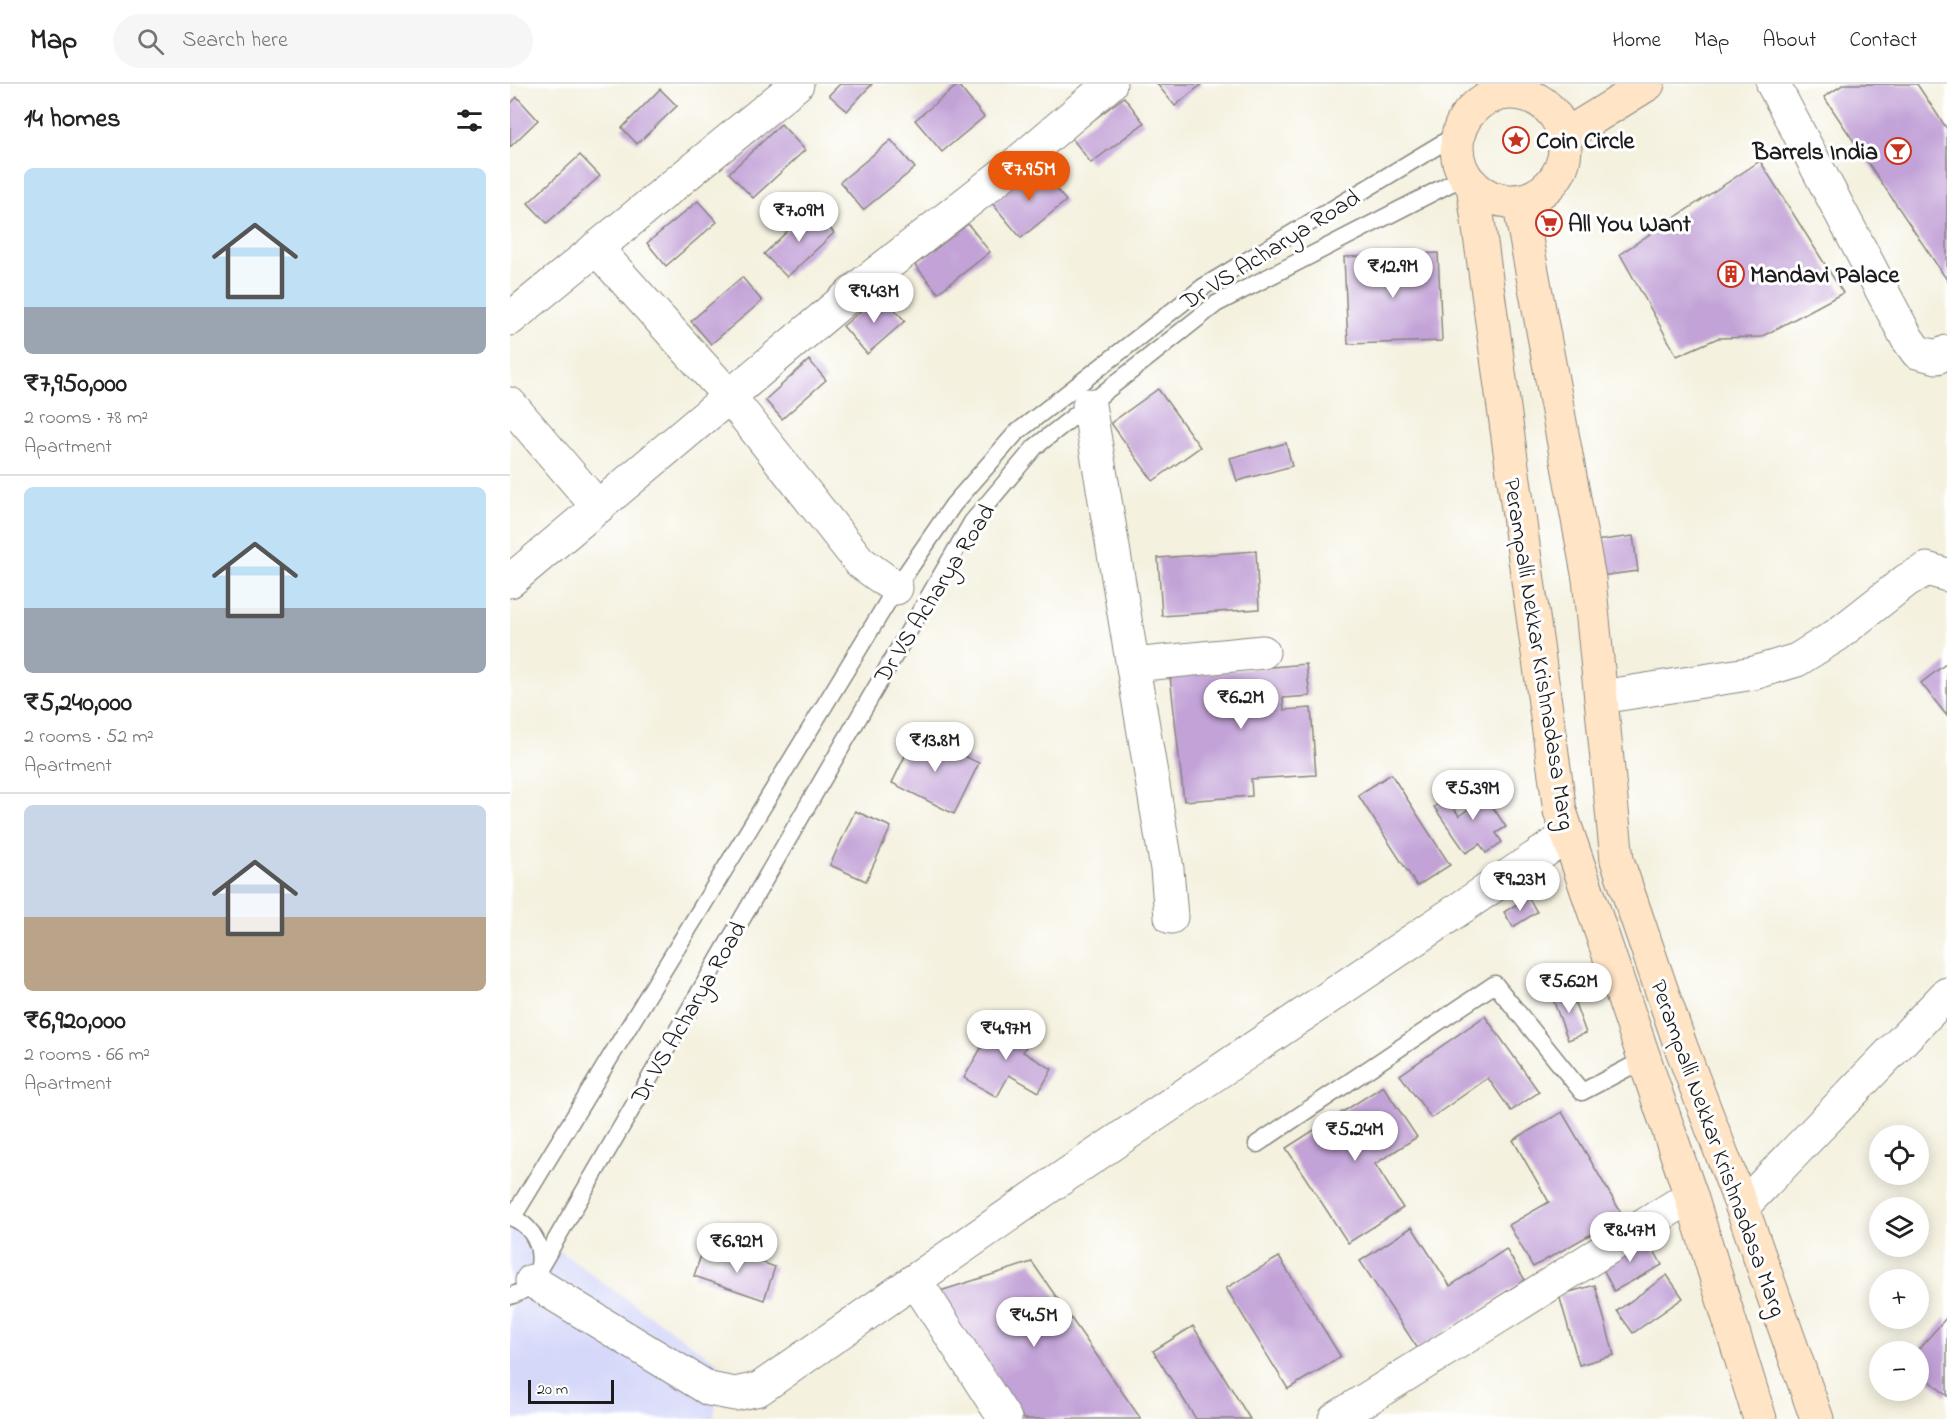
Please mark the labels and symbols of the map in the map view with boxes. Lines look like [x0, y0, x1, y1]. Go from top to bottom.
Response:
place icon: Coin Circle [1501, 125, 1531, 155]
place label: Coin Circle [1536, 125, 1635, 160]
place label: Barrels India [1752, 136, 1878, 171]
bar icon: Barrels India [1883, 136, 1913, 166]
pin: ₹7.95M [980, 151, 1078, 202]
street label: Dr VS Acharya Road [1174, 182, 1369, 322]
pin: ₹7.09M [750, 192, 848, 243]
supermarket icon: All You Want [1534, 208, 1564, 238]
place label: All You Want [1568, 208, 1692, 243]
pin: ₹12.9M [1344, 248, 1442, 299]
building icon: Mandavi Palace [1716, 259, 1746, 289]
place label: Mandavi Palace [1750, 259, 1900, 294]
pin: ₹9.43M [825, 273, 923, 324]
street label: Perampalli Nekkar Krishnadasa Marg [1492, 476, 1583, 833]
street label: Dr VS Acharya Road [866, 497, 1007, 692]
pin: ₹6.2M [1199, 679, 1283, 730]
pin: ₹13.8M [886, 722, 984, 773]
pin: ₹5.39M [1424, 770, 1522, 821]
pin: ₹9.23M [1471, 861, 1569, 912]
street label: Dr VS Acharya Road [623, 915, 758, 1112]
pin: ₹5.62M [1520, 963, 1618, 1014]
street label: Perampalli Nekkar Krishnadasa Marg [1639, 976, 1794, 1322]
pin: ₹4.97M [957, 1010, 1055, 1061]
pin: ₹5.24M [1306, 1111, 1404, 1162]
pin: ₹8.47M [1581, 1212, 1679, 1263]
pin: ₹6.92M [688, 1223, 786, 1274]
pin: ₹4.5M [992, 1297, 1076, 1348]
scale bar [528, 1377, 614, 1404]

